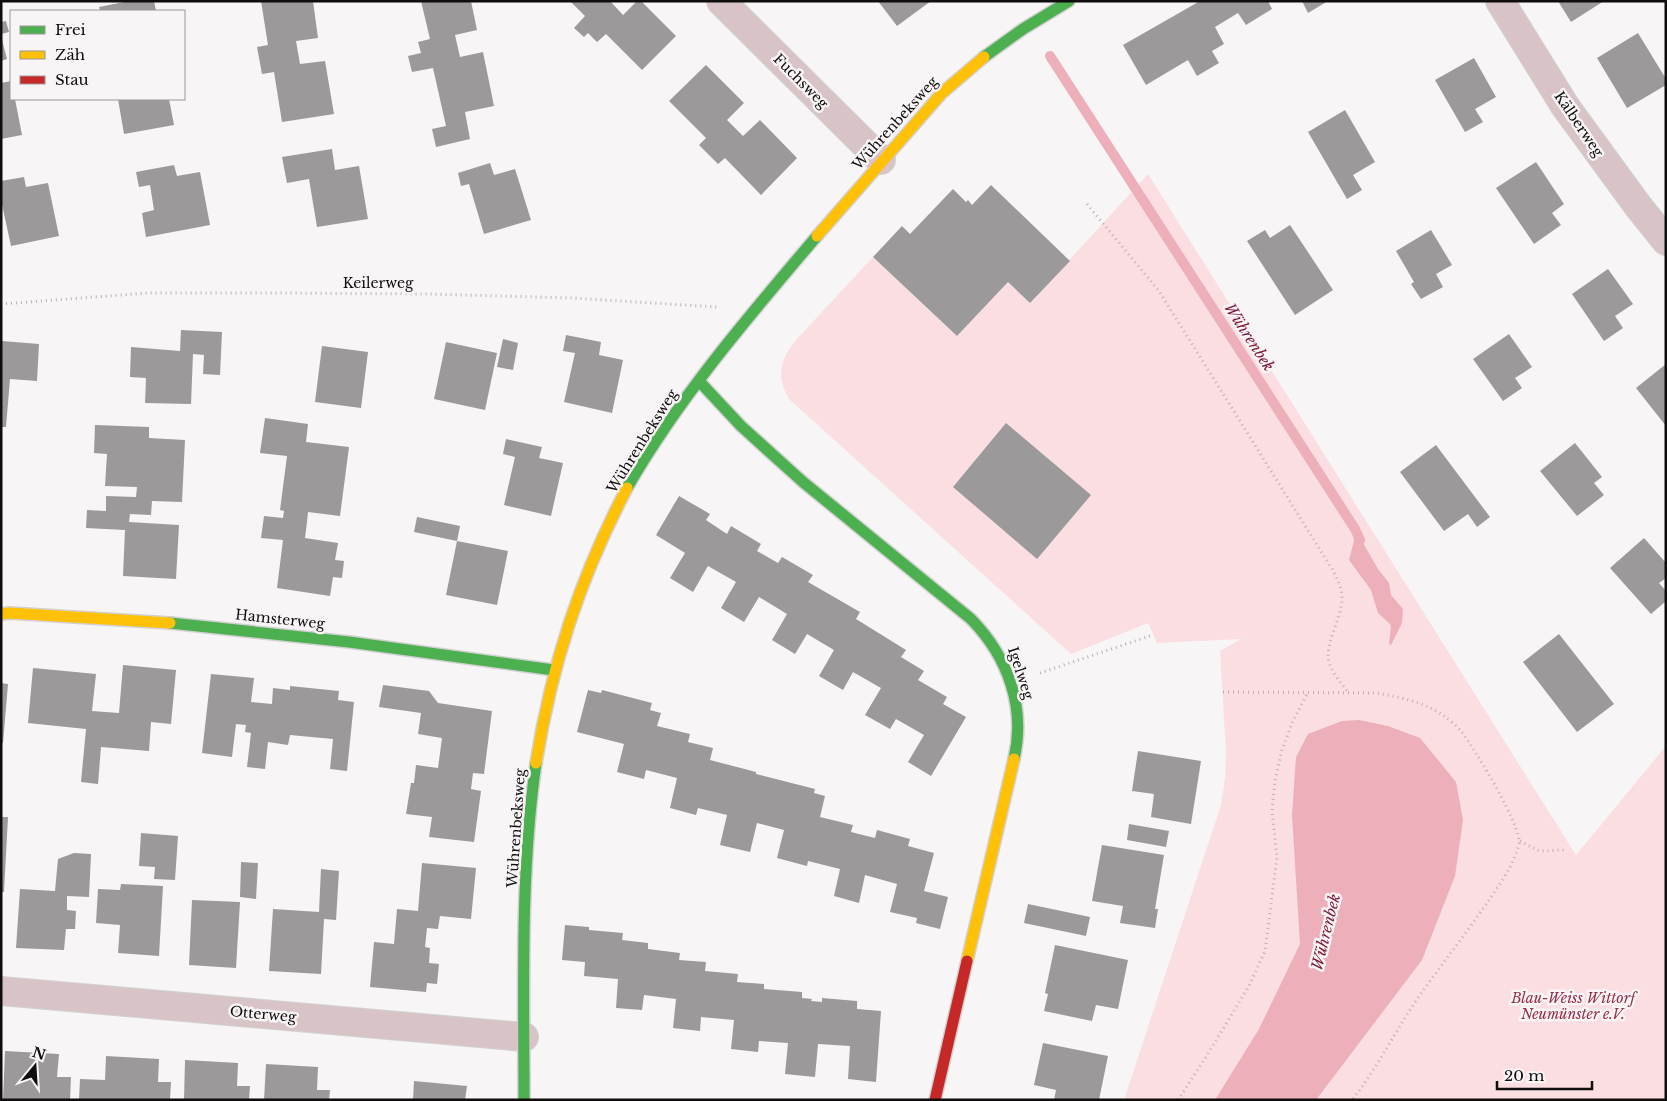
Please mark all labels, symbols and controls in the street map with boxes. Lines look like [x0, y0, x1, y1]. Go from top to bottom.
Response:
legend [10, 10, 185, 100]
text: Frei [55, 20, 86, 39]
text: Zäh [55, 45, 85, 64]
street label: Fuchsweg [770, 50, 833, 113]
text: Stau [55, 70, 89, 89]
street label: Wührenbeksweg [848, 72, 942, 174]
street label: Kälberweg [1551, 88, 1608, 161]
street label: Keilerweg [343, 274, 414, 292]
water label: Wührenbek [1220, 299, 1279, 374]
street label: Wührenbeksweg [602, 385, 682, 497]
street label: Hamsterweg [234, 605, 326, 633]
street label: Igelweg [1004, 644, 1038, 702]
street label: Wührenbeksweg [503, 767, 529, 889]
water label: Wührenbek [1307, 892, 1344, 972]
park label: Blau-Weiss Wittorf Neumünster e.V. [1510, 989, 1638, 1023]
street label: Otterweg [229, 1002, 298, 1026]
north arrow [10, 1041, 60, 1091]
text: N [30, 1043, 48, 1064]
scale bar [1497, 1058, 1592, 1090]
text: 20 m [1504, 1066, 1544, 1085]

